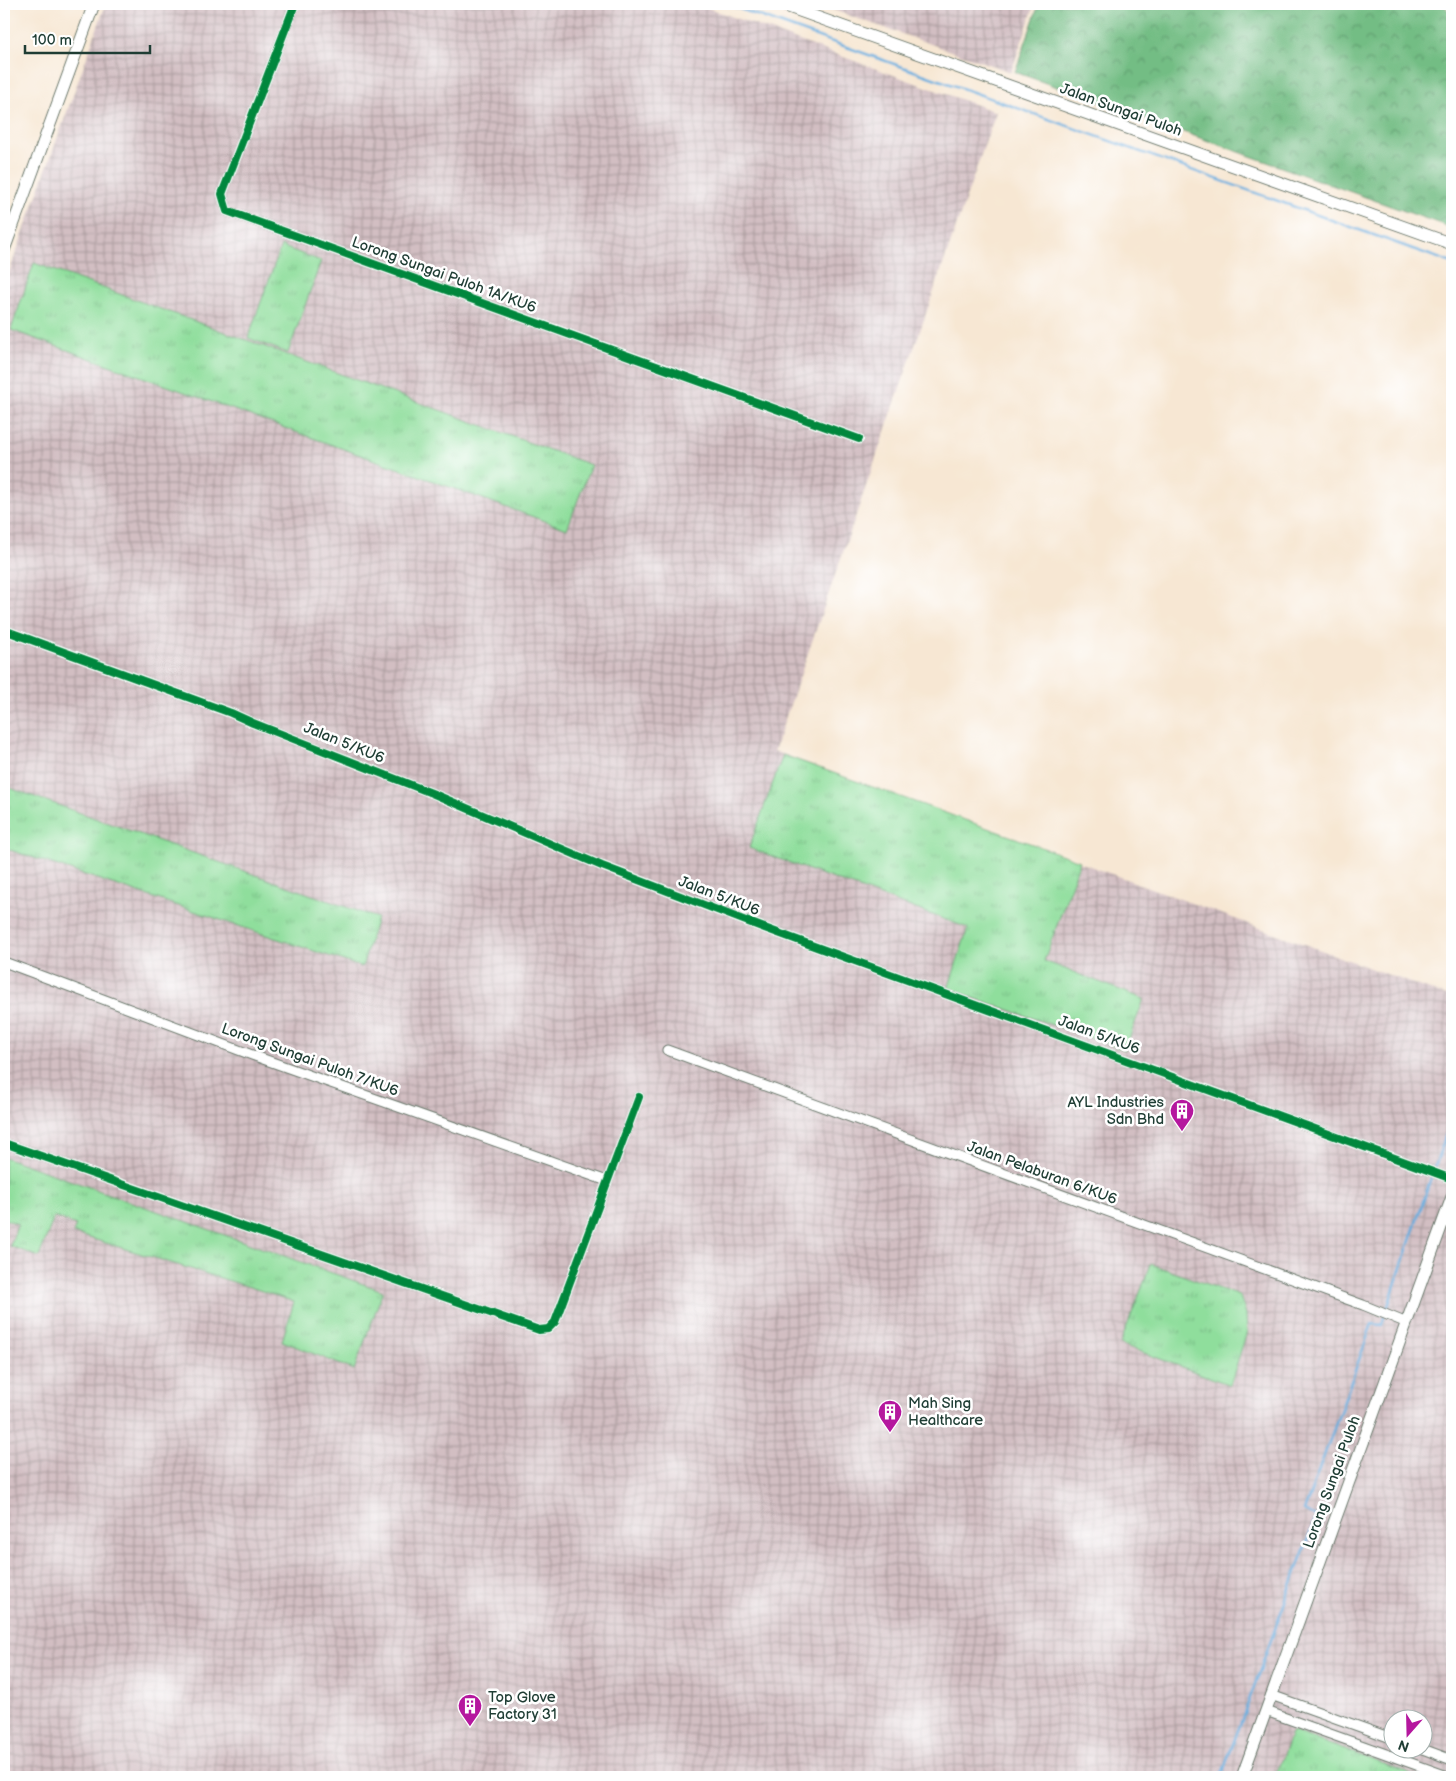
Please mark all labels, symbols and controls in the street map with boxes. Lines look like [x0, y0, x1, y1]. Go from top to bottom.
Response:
scale bar [25, 22, 150, 54]
text: 100 m [32, 31, 72, 50]
street label: Jalan Sungai Puloh [1057, 79, 1185, 141]
street label: Lorong Sungai Puloh 1A/KU6 [349, 233, 539, 317]
street label: Jalan 5/KU6 [301, 718, 387, 768]
street label: Jalan 5/KU6 [676, 872, 762, 920]
street label: Jalan 5/KU6 [1056, 1011, 1142, 1059]
street label: Lorong Sungai Puloh 7/KU6 [219, 1019, 401, 1101]
place label: AYL Industries Sdn Bhd [1068, 1093, 1165, 1129]
building icon: AYL Industries Sdn Bhd [1169, 1098, 1195, 1132]
street label: Jalan Pelaburan 6/KU6 [964, 1137, 1120, 1209]
place label: Mah Sing Healthcare [908, 1394, 983, 1430]
building icon: Mah Sing Healthcare [877, 1399, 903, 1433]
street label: Lorong Sungai Puloh [1299, 1413, 1365, 1551]
place label: Top Glove Factory 31 [488, 1688, 557, 1724]
building icon: Top Glove Factory 31 [457, 1693, 483, 1727]
north arrow [1384, 1708, 1434, 1758]
text: N [1396, 1736, 1412, 1756]

